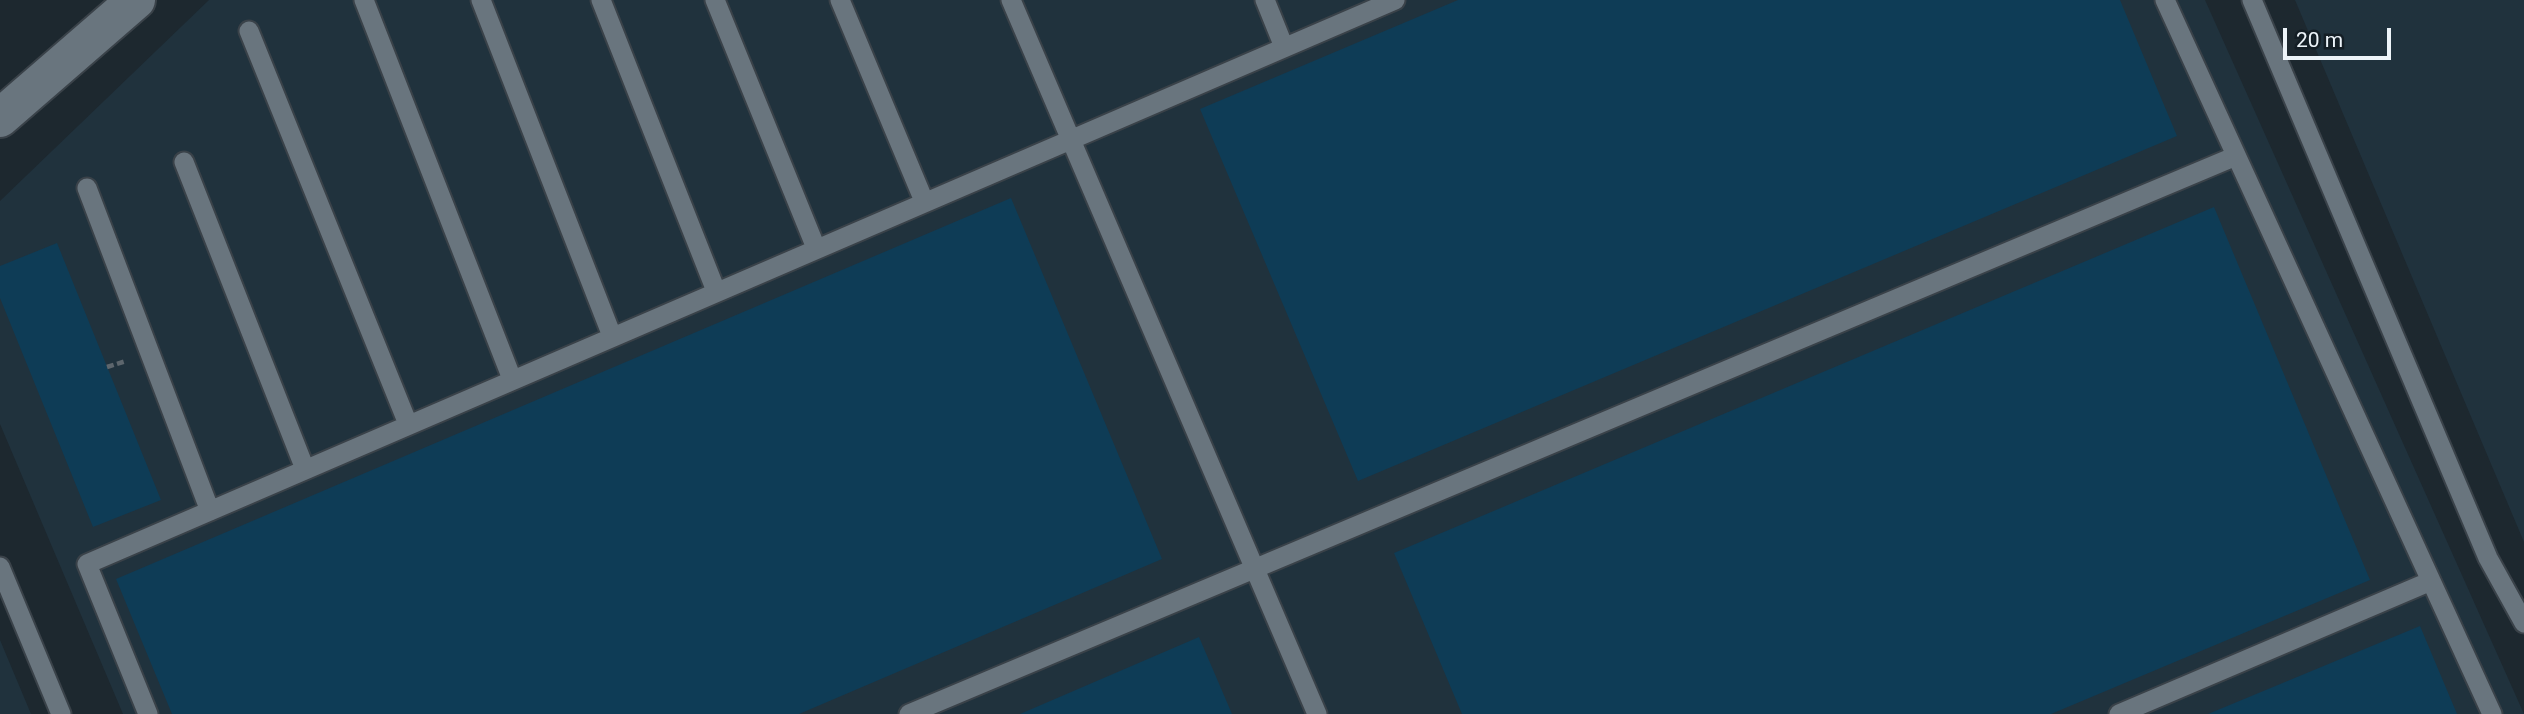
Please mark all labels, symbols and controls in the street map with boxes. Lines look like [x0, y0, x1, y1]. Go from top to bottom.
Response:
scale bar [2286, 14, 2394, 58]
text: 20 m [2296, 28, 2343, 52]

